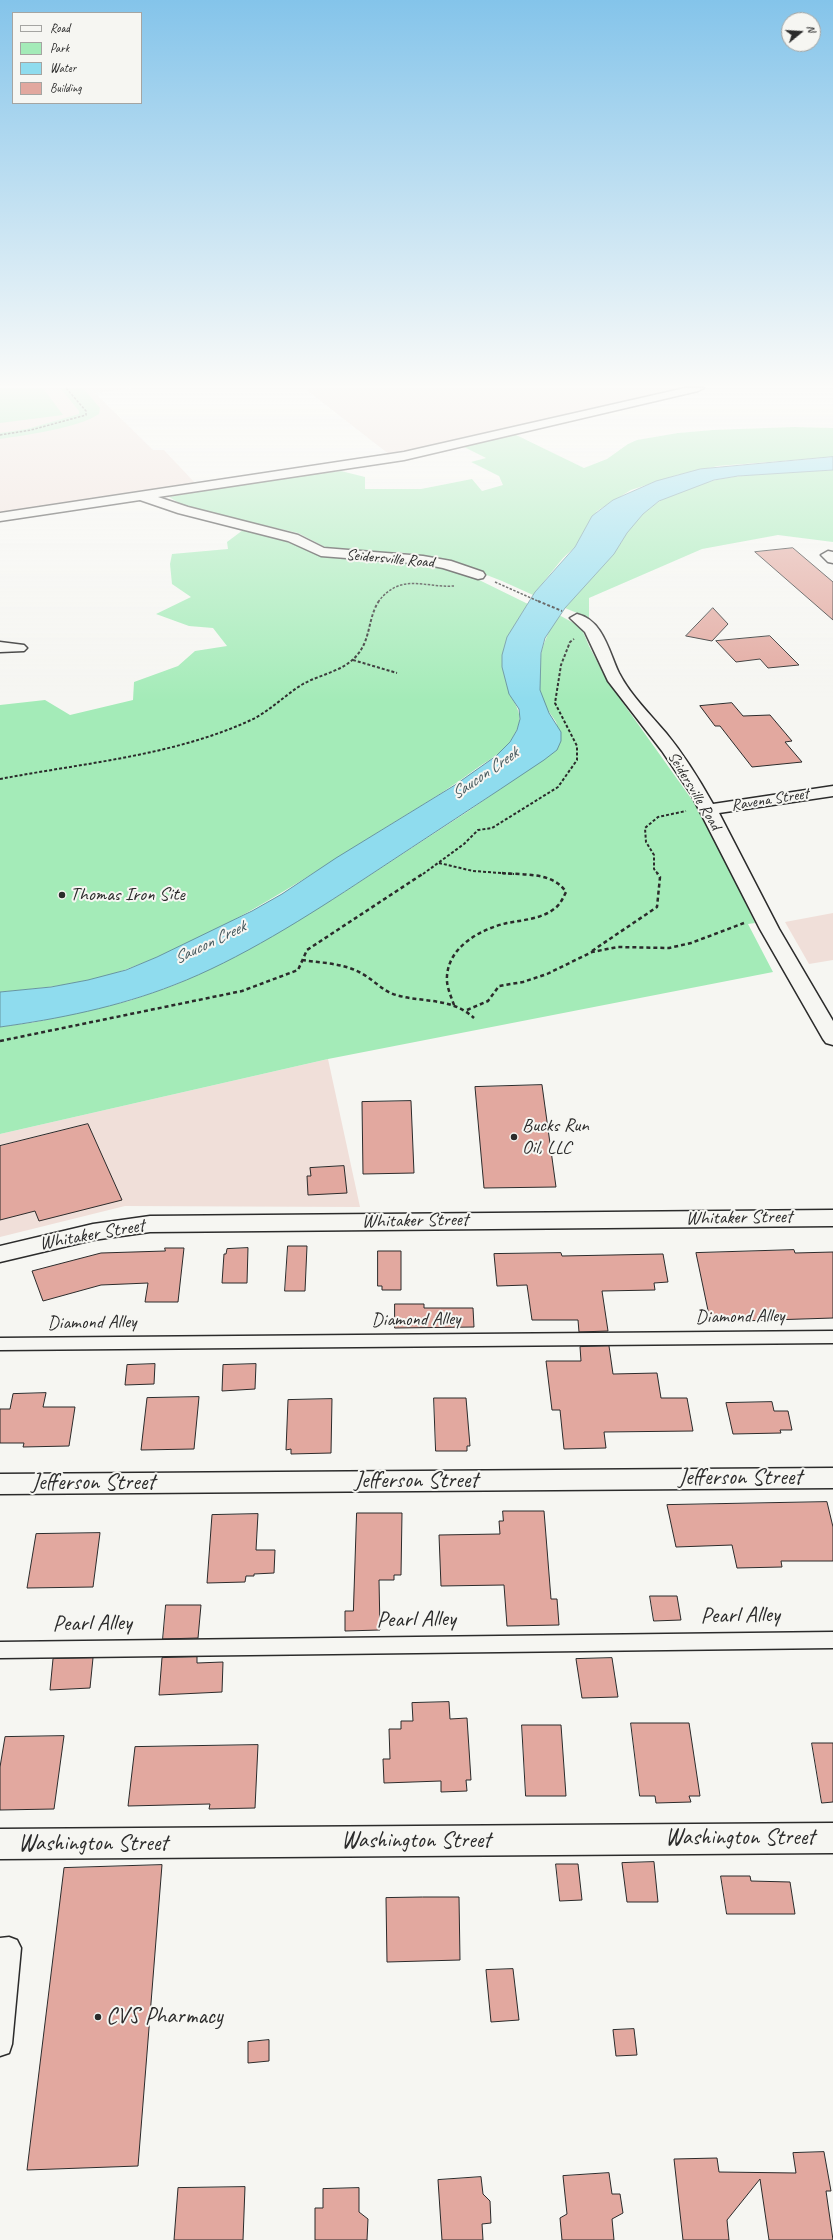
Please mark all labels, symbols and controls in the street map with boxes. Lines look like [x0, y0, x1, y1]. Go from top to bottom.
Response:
legend [12, 12, 142, 104]
north arrow [781, 12, 821, 52]
text: Road [50, 20, 70, 36]
text: N [804, 23, 819, 34]
text: Park [50, 40, 69, 56]
text: Water [50, 60, 76, 76]
text: Building [50, 80, 82, 96]
street label: Seidersville Road [345, 546, 435, 572]
water label: Saucon Creek [448, 744, 522, 804]
street label: Seidersville Road [663, 748, 725, 834]
street label: Ravena Street [730, 784, 810, 816]
place label: Thomas Iron Site [70, 884, 185, 906]
marker: Thomas Iron Site [57, 890, 67, 900]
water label: Saucon Creek [171, 917, 249, 969]
place label: Bucks Run Oil, LLC [522, 1115, 589, 1159]
marker: Bucks Run Oil, LLC [509, 1132, 519, 1142]
street label: Whitaker Street [686, 1206, 792, 1230]
street label: Whitaker Street [362, 1209, 468, 1233]
street label: Whitaker Street [38, 1215, 146, 1255]
street label: Diamond Alley [695, 1305, 785, 1329]
street label: Diamond Alley [371, 1308, 461, 1332]
street label: Diamond Alley [47, 1311, 137, 1335]
street label: Jefferson Street [678, 1464, 802, 1492]
street label: Jefferson Street [354, 1467, 478, 1495]
street label: Jefferson Street [31, 1469, 155, 1497]
street label: Pearl Alley [700, 1602, 780, 1630]
street label: Pearl Alley [376, 1606, 456, 1634]
street label: Pearl Alley [52, 1610, 132, 1638]
street label: Washington Street [665, 1824, 815, 1852]
street label: Washington Street [341, 1827, 491, 1855]
street label: Washington Street [18, 1830, 168, 1858]
place label: CVS Pharmacy [106, 2003, 223, 2031]
marker: CVS Pharmacy [93, 2012, 103, 2022]

